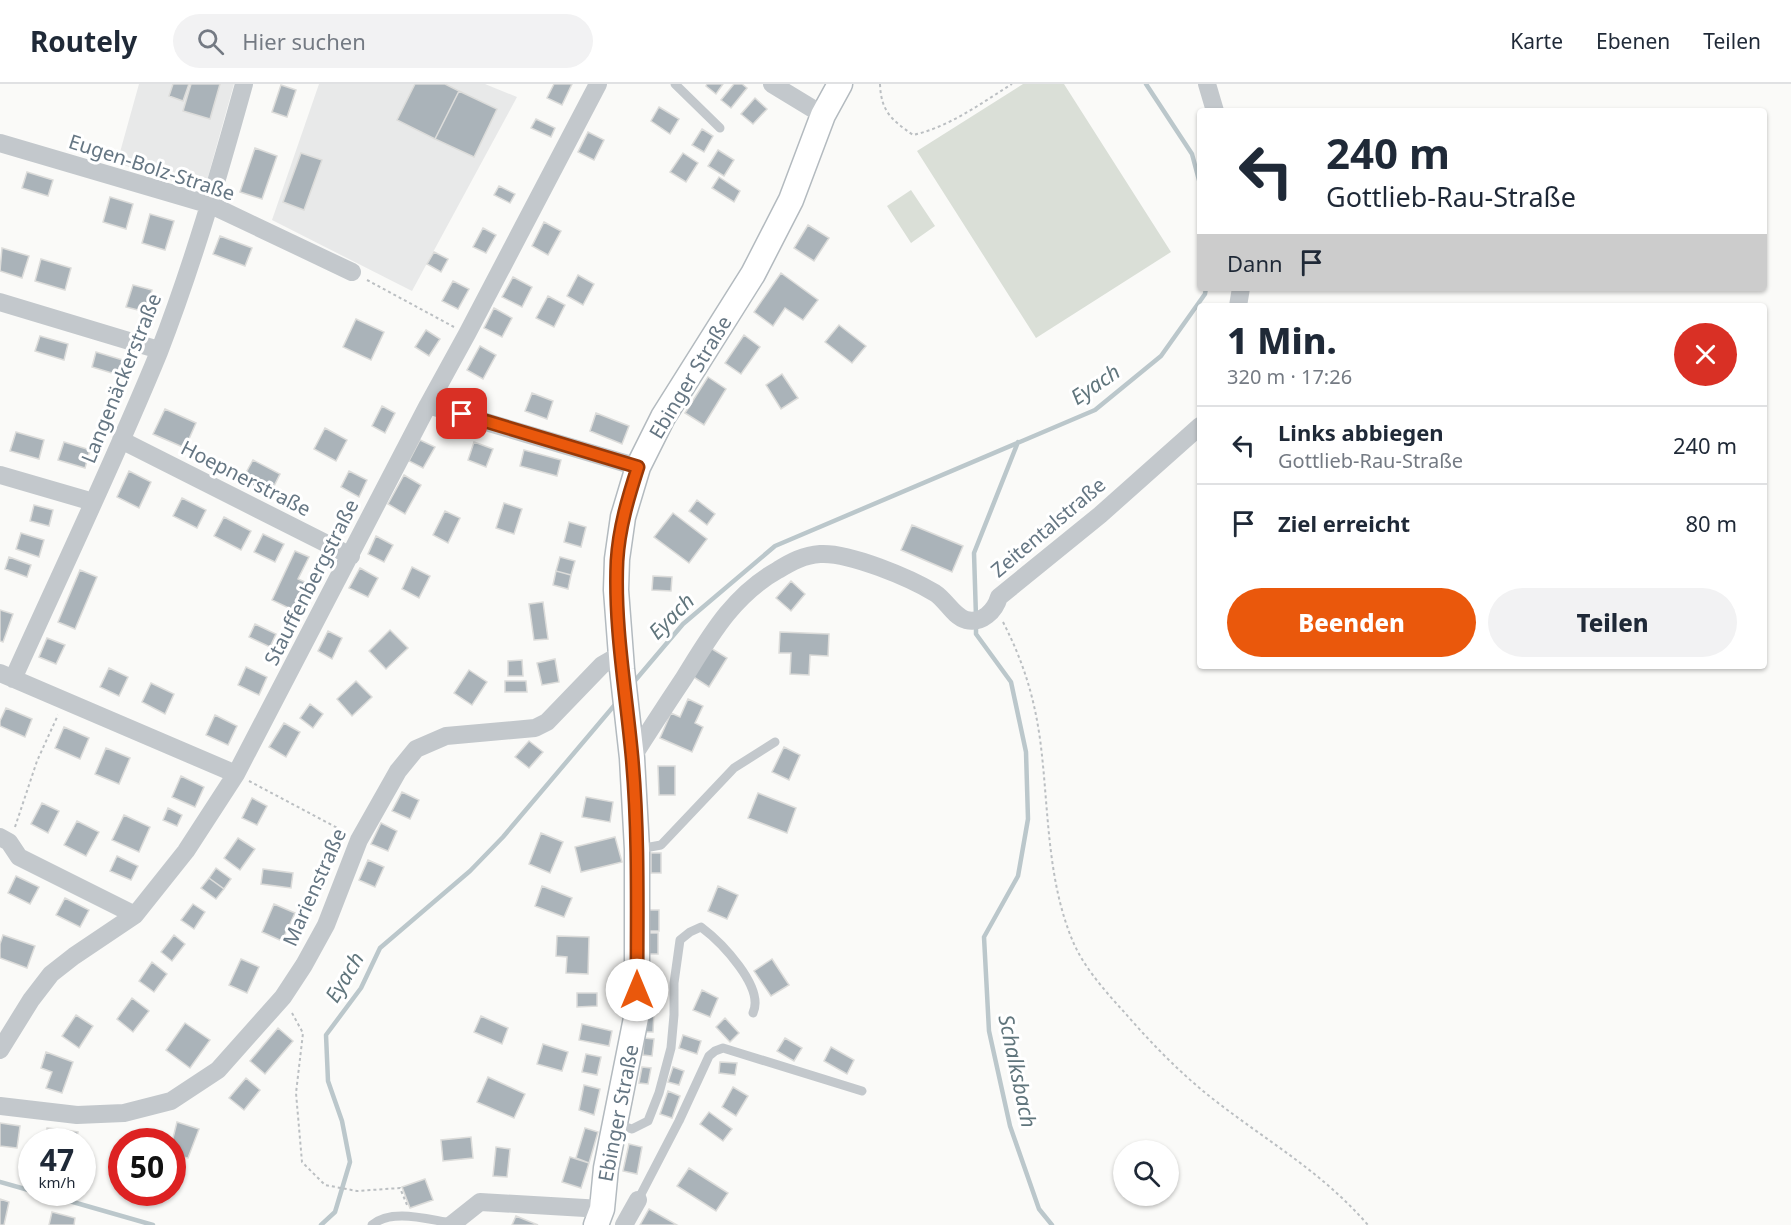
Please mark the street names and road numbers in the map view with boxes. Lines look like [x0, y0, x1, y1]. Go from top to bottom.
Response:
street label: Eugen-Bolz-Straße [65, 127, 239, 207]
street label: Langenäckerstraße [75, 289, 167, 467]
street label: Ebinger Straße [643, 310, 737, 444]
street label: Hoepnerstraße [177, 434, 315, 522]
street label: Zeitentalstraße [985, 471, 1111, 583]
street label: Stauffenbergstraße [257, 494, 365, 670]
street label: Marienstraße [276, 824, 352, 950]
street label: Ebinger Straße [591, 1042, 645, 1184]

